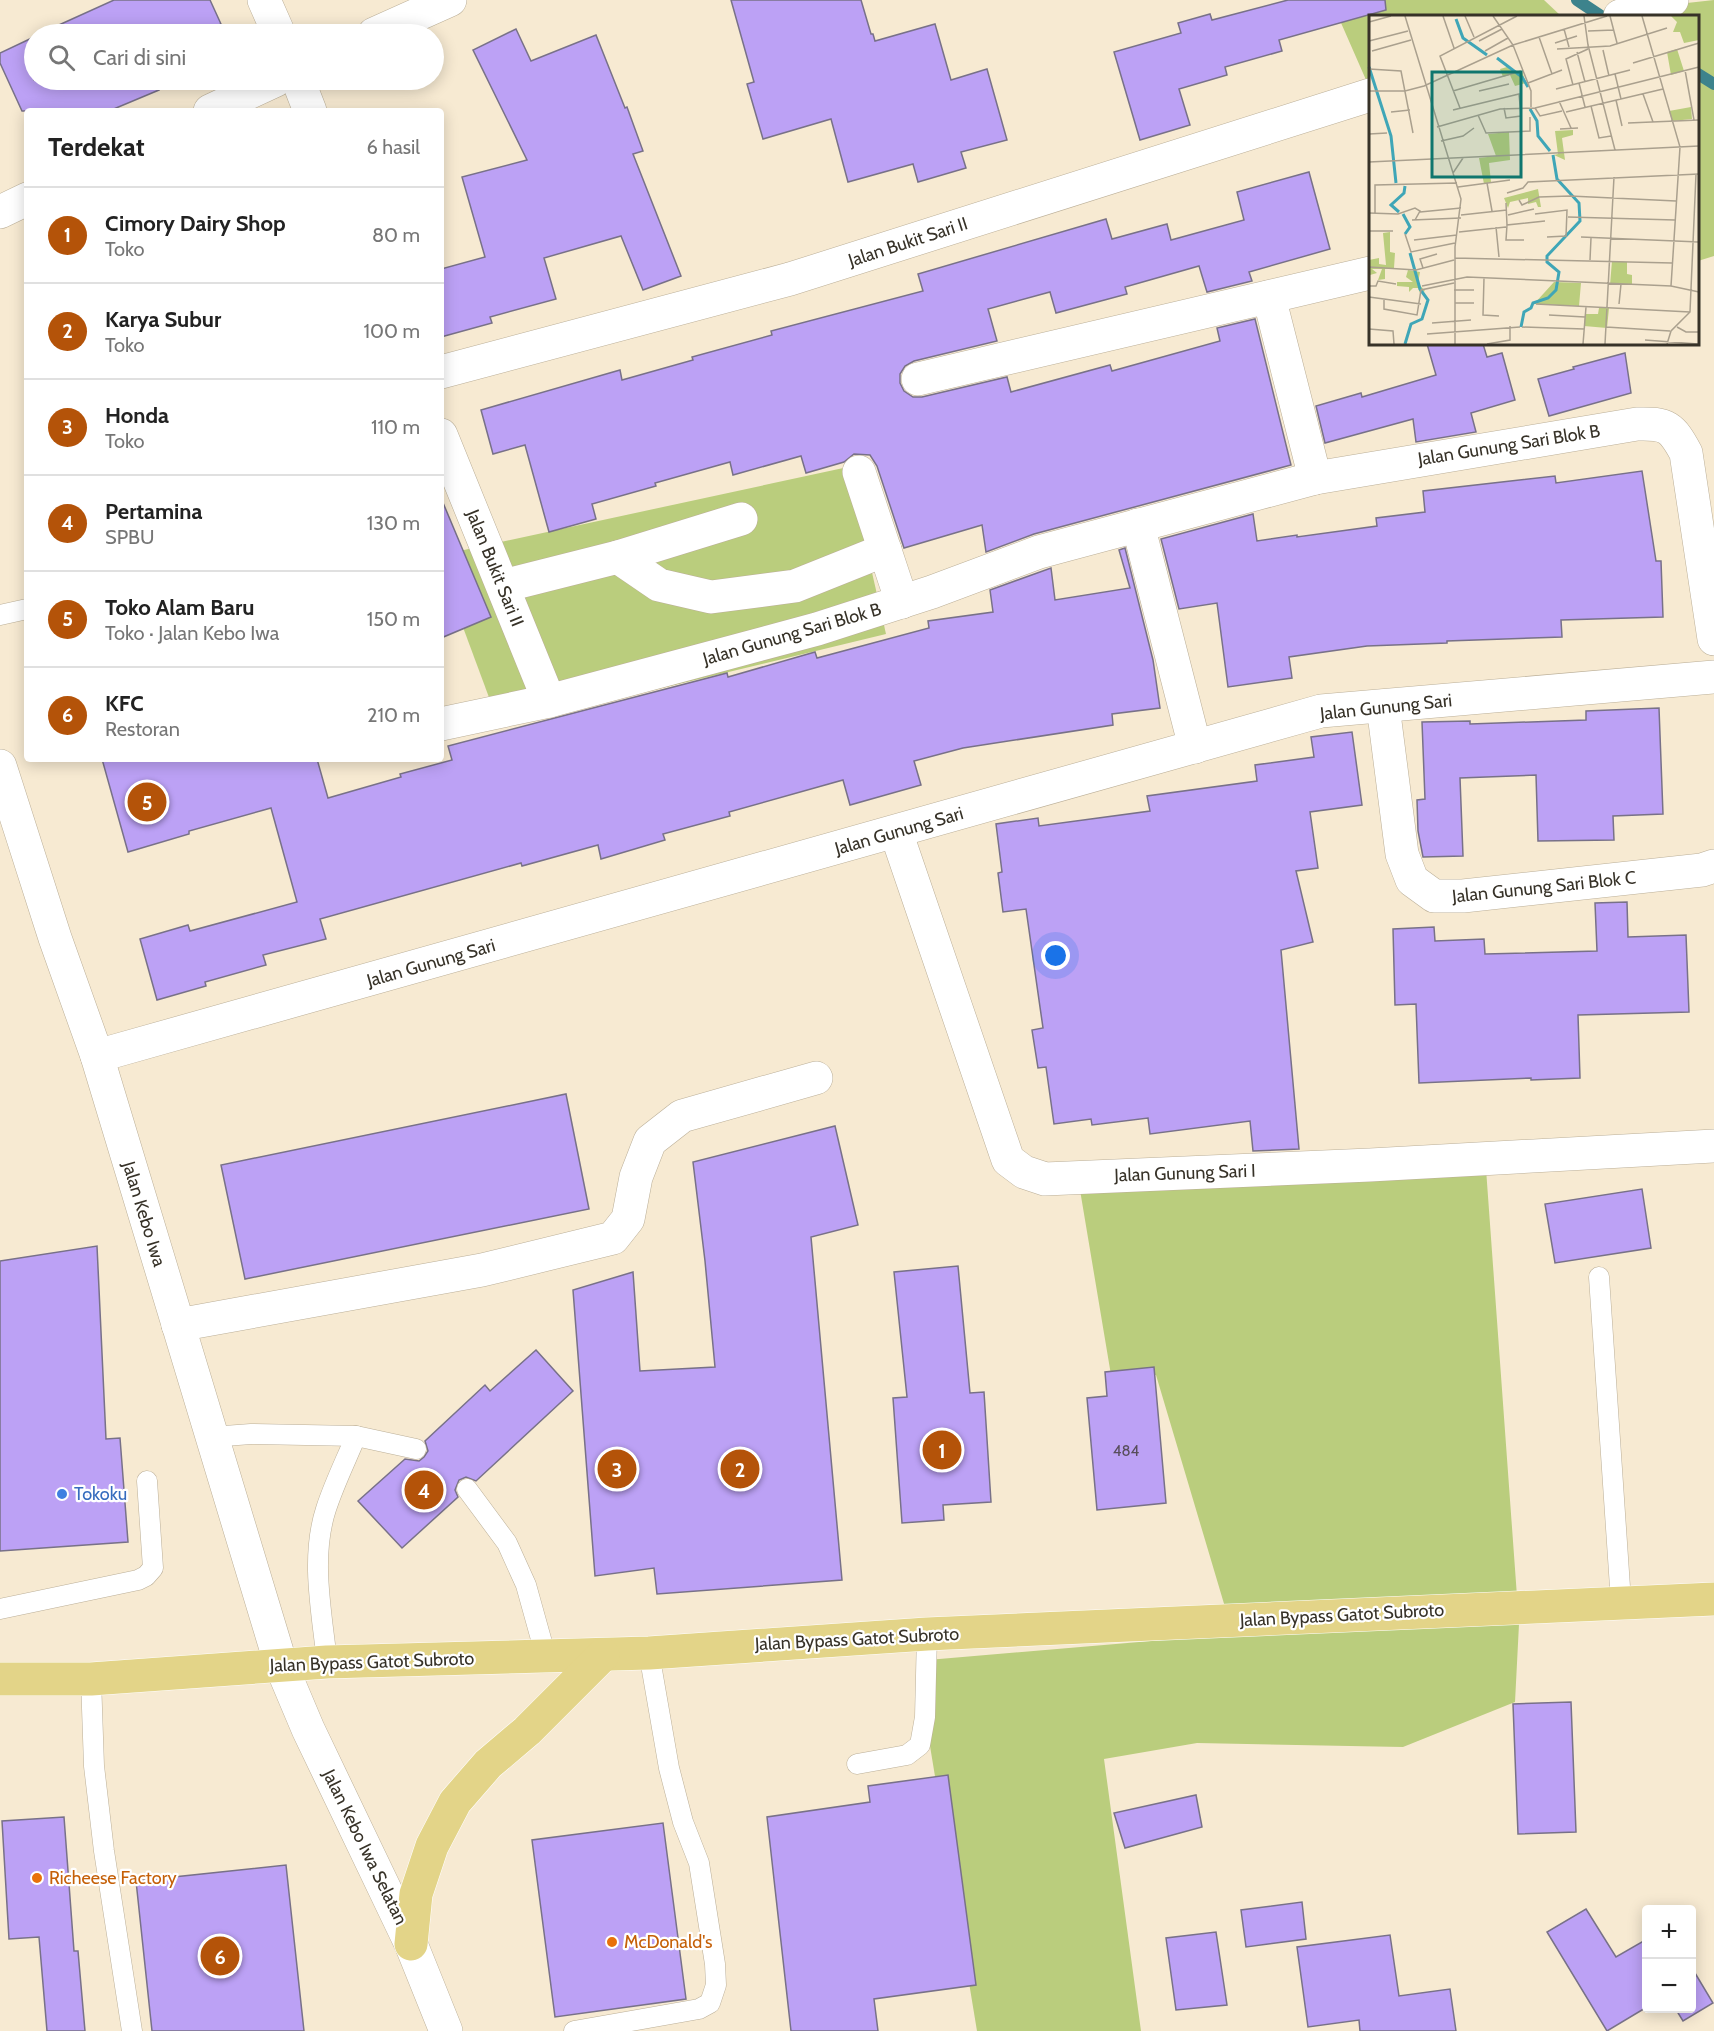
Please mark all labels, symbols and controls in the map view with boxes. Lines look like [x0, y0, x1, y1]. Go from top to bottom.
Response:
inset map [1369, 15, 1699, 345]
search box [24, 24, 444, 90]
icon: search [45, 41, 78, 74]
text: Cari di sini [93, 44, 186, 71]
text: Terdekat [48, 131, 145, 163]
text: 6 hasil [366, 135, 420, 159]
text: Cimory Dairy Shop [105, 210, 286, 237]
street label: Jalan Bukit Sari II [845, 212, 970, 272]
text: 1 [64, 223, 71, 247]
text: 80 m [372, 223, 420, 247]
text: Toko [105, 237, 145, 261]
text: Karya Subur [105, 306, 221, 333]
text: 2 [62, 319, 73, 343]
text: 100 m [364, 319, 420, 343]
text: Toko [105, 333, 145, 357]
text: Honda [105, 402, 169, 429]
text: 3 [62, 415, 73, 439]
text: 110 m [371, 415, 420, 439]
street label: Jalan Gunung Sari Blok B [1415, 420, 1602, 470]
text: Toko [105, 429, 145, 453]
text: Pertamina [105, 498, 202, 525]
street label: Jalan Bukit Sari II [461, 505, 528, 630]
text: 4 [61, 511, 74, 535]
text: 130 m [367, 511, 420, 535]
text: SPBU [105, 525, 155, 549]
text: Toko Alam Baru [105, 594, 254, 621]
street label: Jalan Gunung Sari Blok B [699, 598, 884, 670]
text: 5 [62, 607, 73, 631]
text: 150 m [367, 607, 420, 631]
text: Toko · Jalan Kebo Iwa [105, 621, 279, 645]
street label: Jalan Gunung Sari [1318, 689, 1453, 725]
text: KFC [105, 690, 144, 717]
text: 6 [62, 703, 73, 727]
text: 210 m [367, 703, 420, 727]
text: Restoran [105, 717, 180, 741]
pin: 5 [128, 780, 166, 824]
street label: Jalan Gunung Sari [831, 802, 966, 860]
street label: Jalan Gunung Sari Blok C [1450, 866, 1637, 908]
street label: Jalan Gunung Sari [363, 934, 498, 992]
your location [1041, 941, 1070, 970]
street label: Jalan Kebo Iwa [117, 1158, 171, 1270]
street label: Jalan Gunung Sari I [1113, 1160, 1256, 1186]
pin: 1 [922, 1428, 962, 1472]
house number: 484 [1113, 1442, 1140, 1460]
pin: 3 [598, 1446, 636, 1492]
pin: 2 [720, 1446, 760, 1492]
pin: 4 [404, 1468, 444, 1512]
place label: Tokoku [74, 1483, 127, 1505]
marker: Tokoku [55, 1487, 69, 1501]
street label: Jalan Bypass Gatot Subroto [1238, 1599, 1445, 1631]
street label: Jalan Bypass Gatot Subroto [753, 1623, 960, 1655]
street label: Jalan Bypass Gatot Subroto [268, 1647, 475, 1677]
street label: Jalan Kebo Iwa Selatan [317, 1765, 412, 1928]
place label: Richeese Factory [49, 1867, 177, 1889]
marker: Richeese Factory [30, 1871, 44, 1885]
map controls [1642, 1905, 1696, 2013]
button: + [1642, 1905, 1696, 1959]
place label: McDonald's [624, 1931, 712, 1953]
pin: 6 [200, 1934, 240, 1978]
marker: McDonald's [605, 1935, 619, 1949]
button: − [1642, 1959, 1696, 2013]

